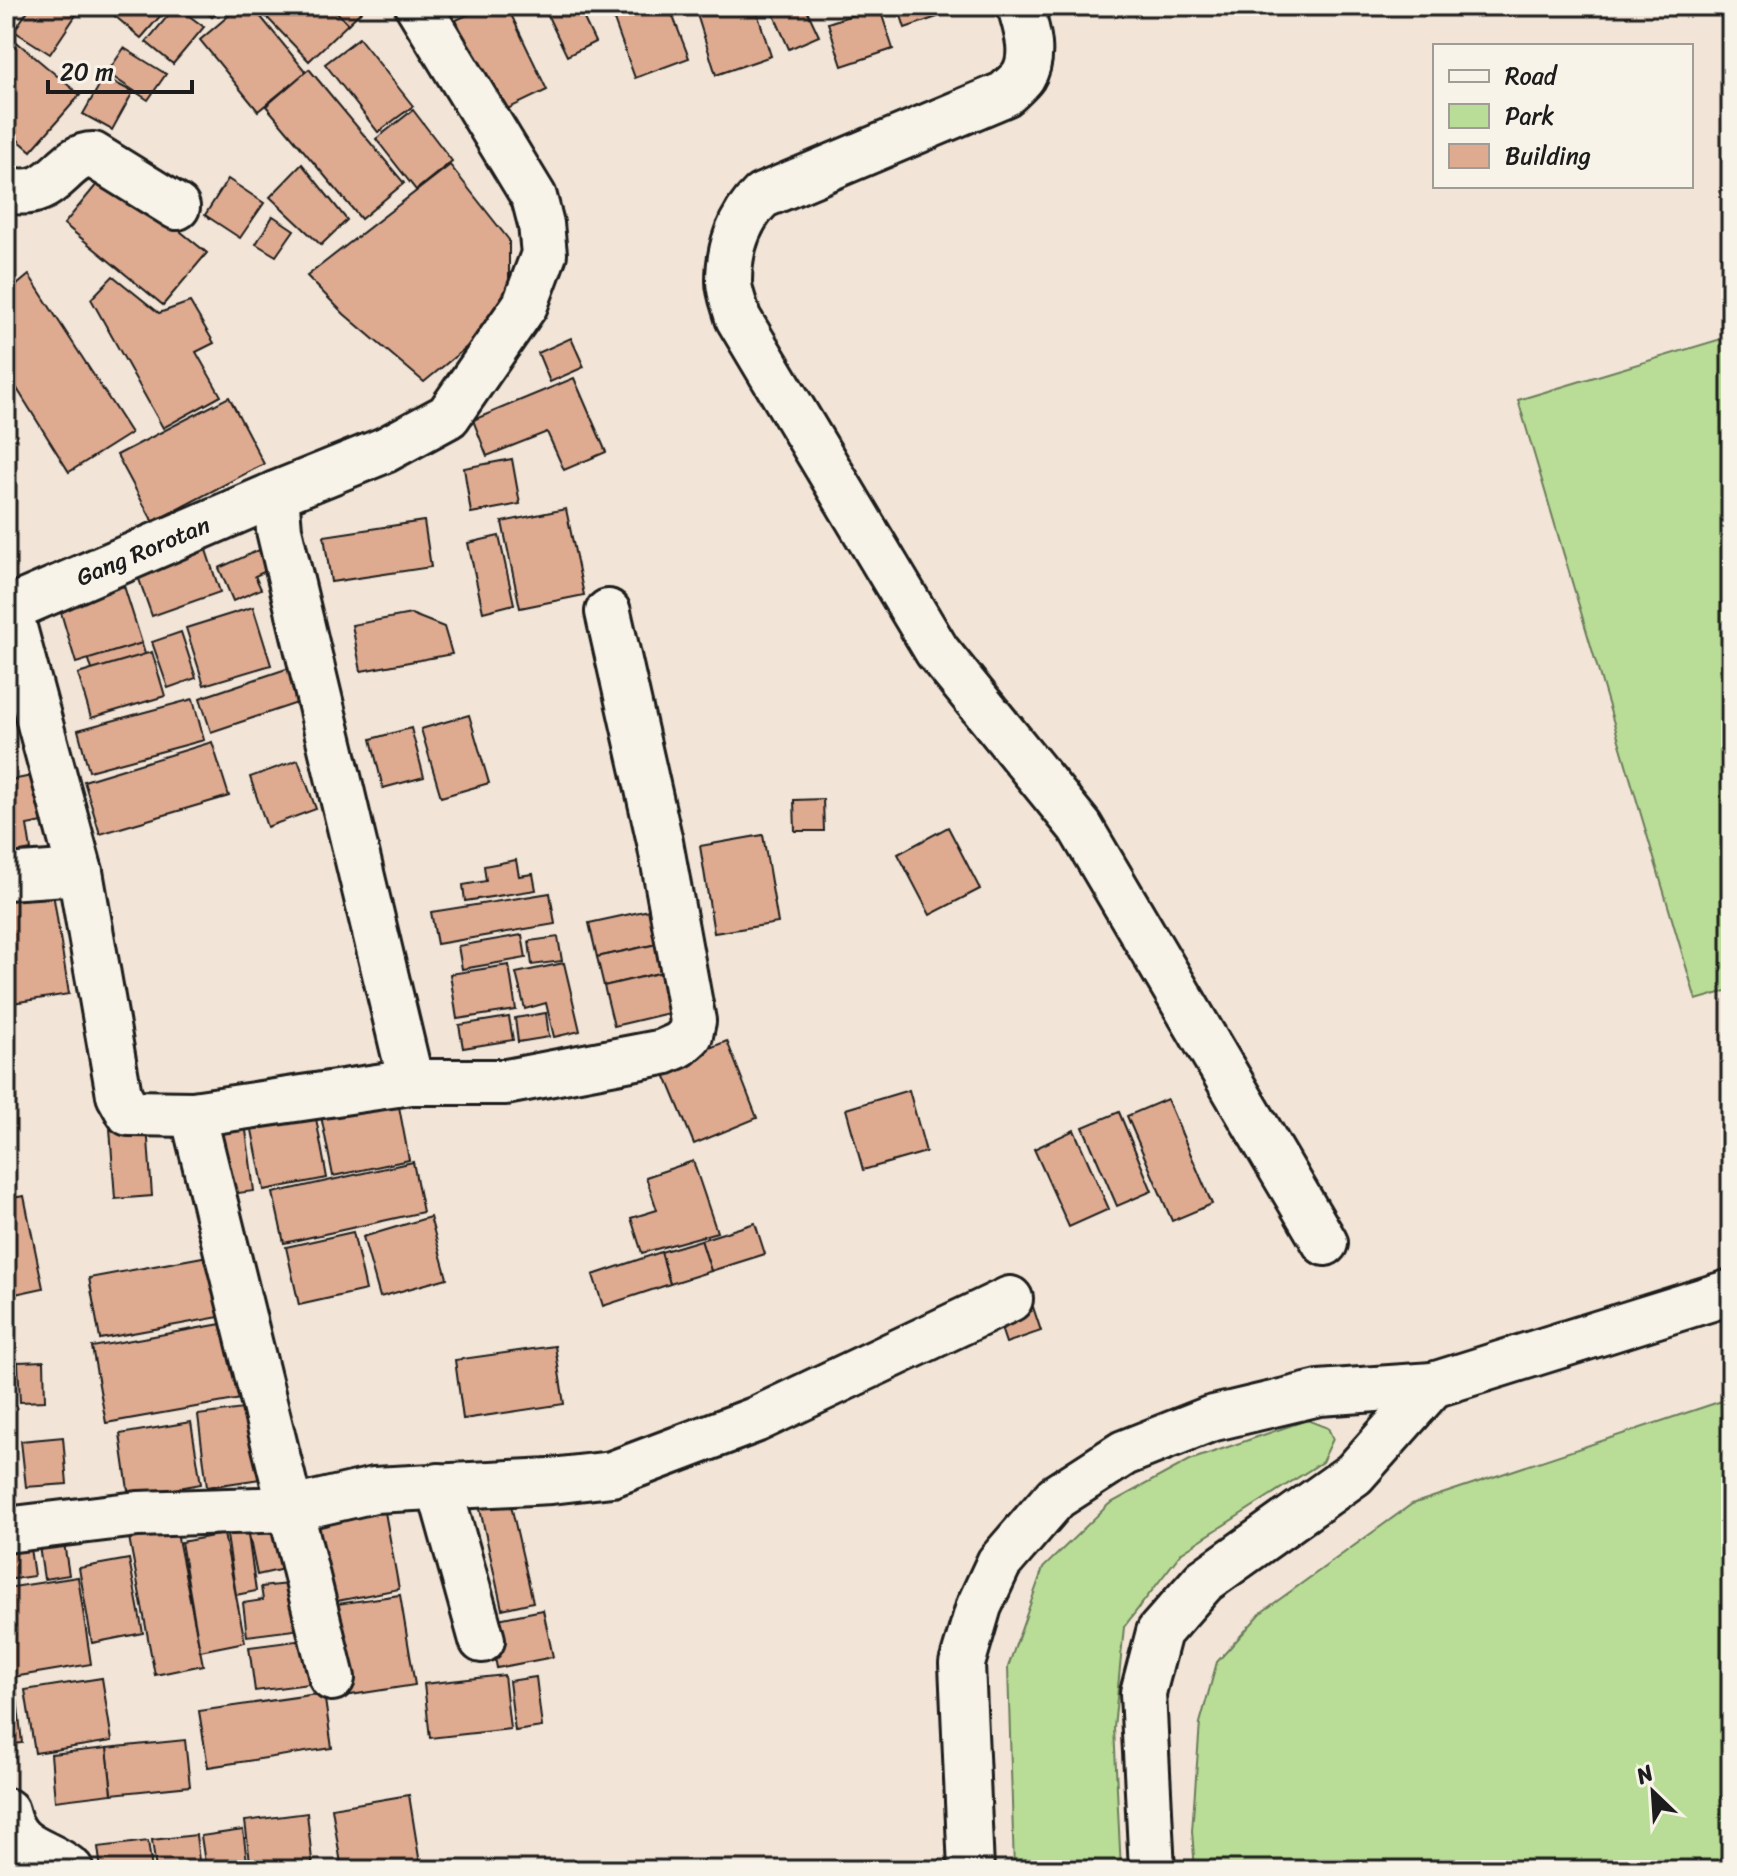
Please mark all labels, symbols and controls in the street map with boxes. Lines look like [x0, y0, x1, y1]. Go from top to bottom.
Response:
scale bar [48, 44, 192, 94]
legend [1433, 44, 1693, 188]
text: 20 m [60, 51, 114, 93]
text: Road [1505, 55, 1559, 97]
text: Park [1505, 95, 1554, 137]
text: Building [1505, 135, 1591, 177]
street label: Gang Rorotan [69, 504, 217, 598]
north arrow [1613, 1752, 1693, 1832]
text: N [1629, 1753, 1661, 1796]

